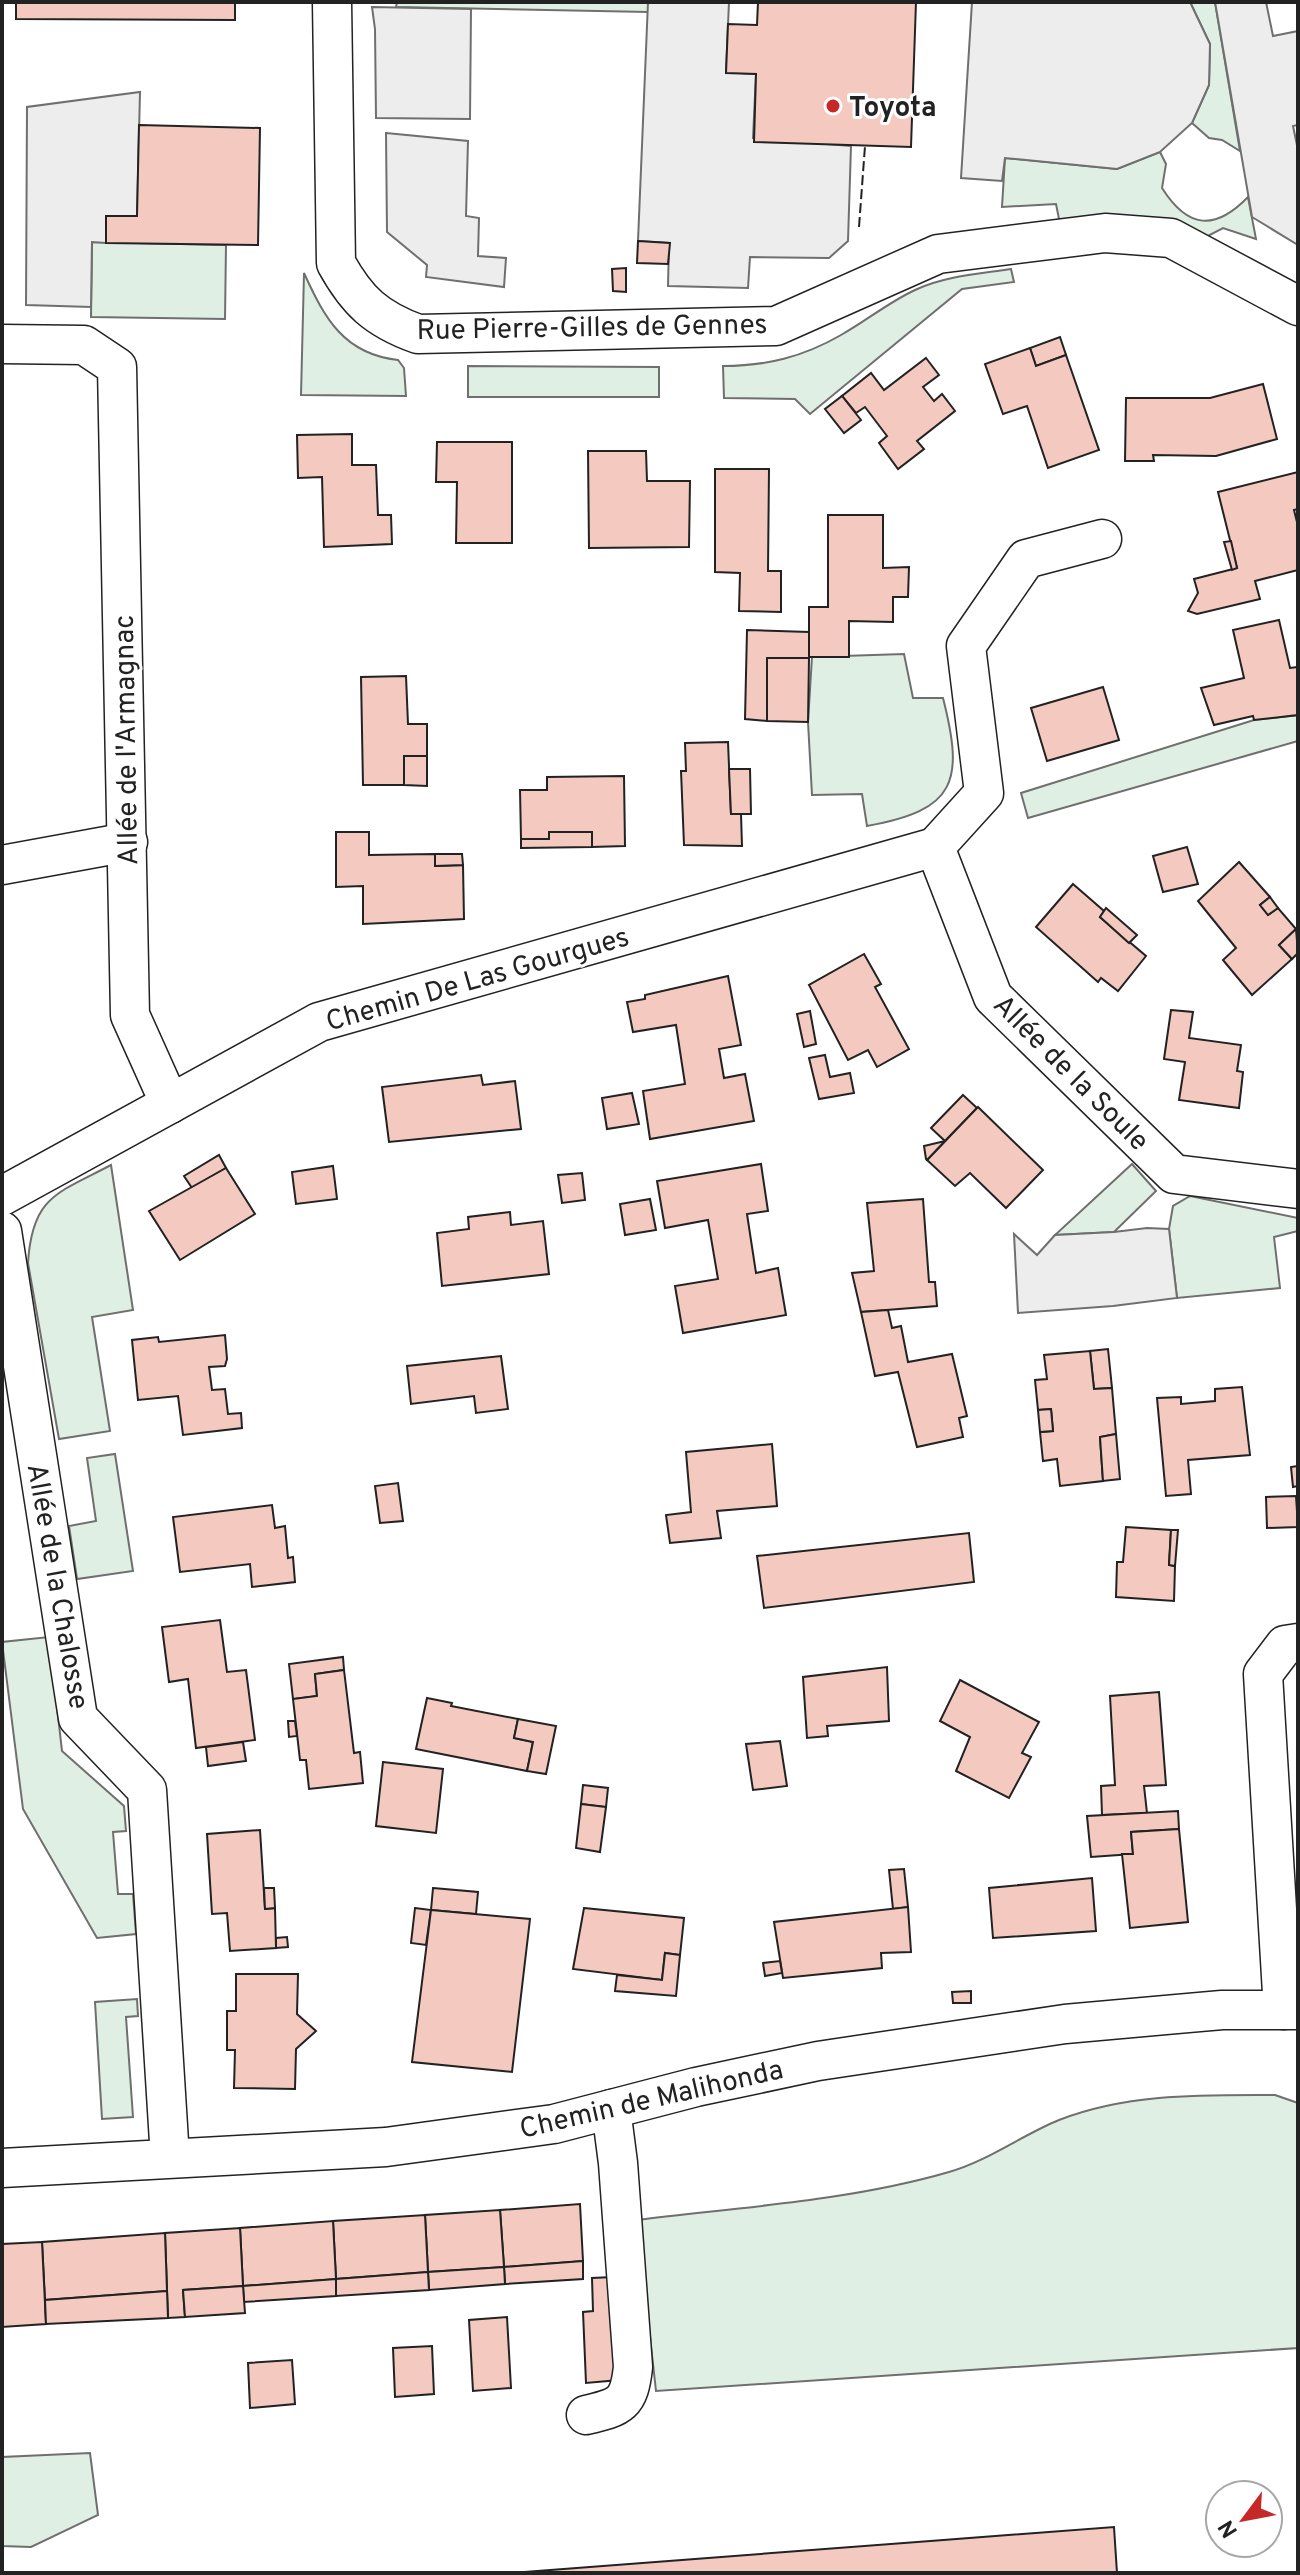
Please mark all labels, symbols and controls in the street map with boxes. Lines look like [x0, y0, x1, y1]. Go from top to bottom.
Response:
place label: Toyota [849, 91, 937, 127]
marker: Toyota [824, 97, 842, 115]
street label: Rue Pierre-Gilles de Gennes [416, 308, 768, 350]
street label: Allée de l'Armagnac [108, 614, 148, 866]
street label: Chemin De Las Gourgues [322, 920, 634, 1041]
street label: Allée de la Soule [984, 988, 1156, 1160]
street label: Allée de la Chalosse [17, 1461, 95, 1712]
street label: Chemin de Malihonda [516, 2053, 787, 2149]
north arrow [1204, 2479, 1284, 2559]
text: N [1214, 2514, 1245, 2542]

